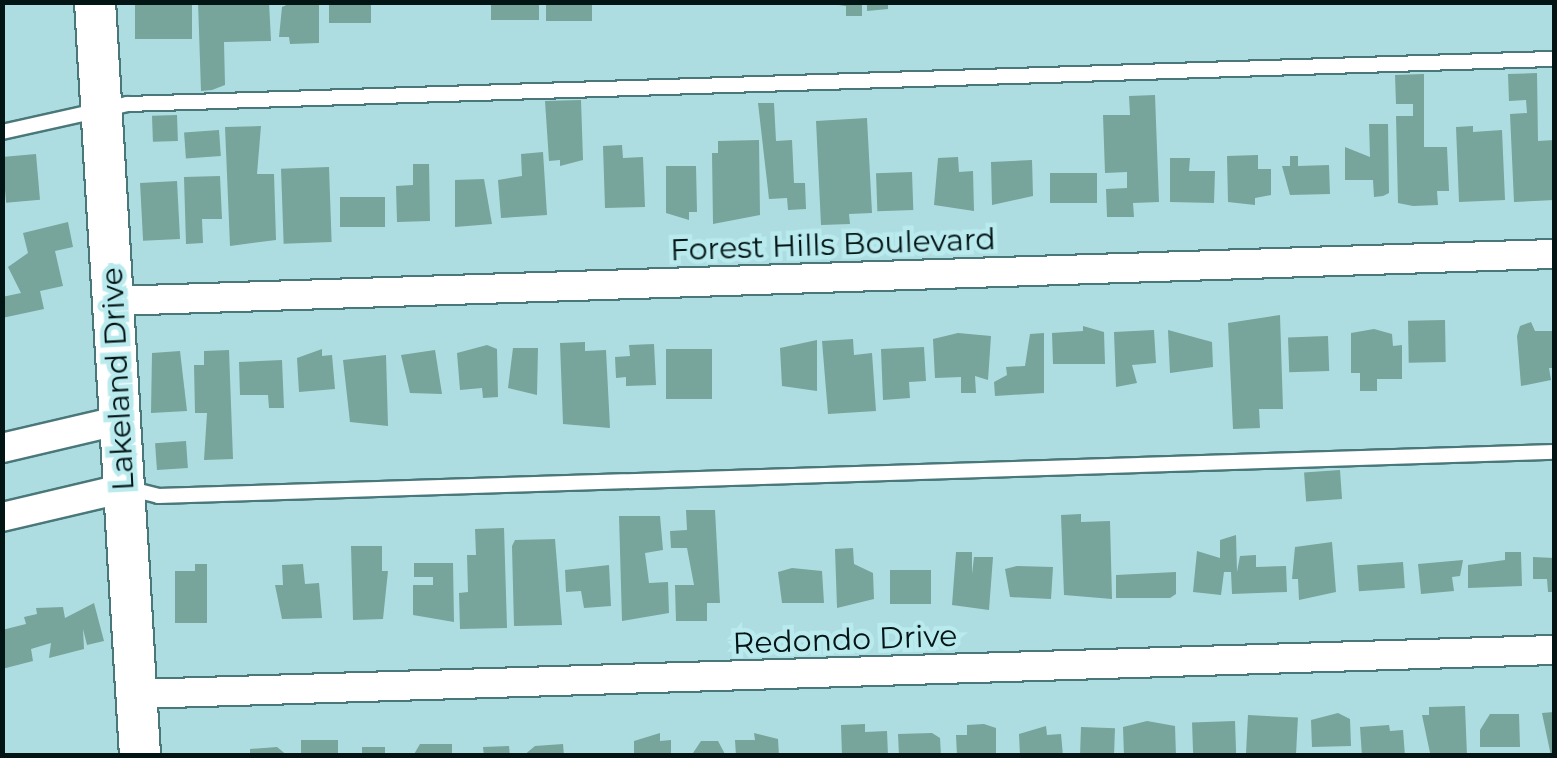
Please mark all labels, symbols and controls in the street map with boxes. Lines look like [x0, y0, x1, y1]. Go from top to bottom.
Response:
street label: Forest Hills Boulevard [670, 221, 996, 269]
street label: Lakeland Drive [94, 266, 142, 492]
street label: Redondo Drive [732, 618, 958, 662]

